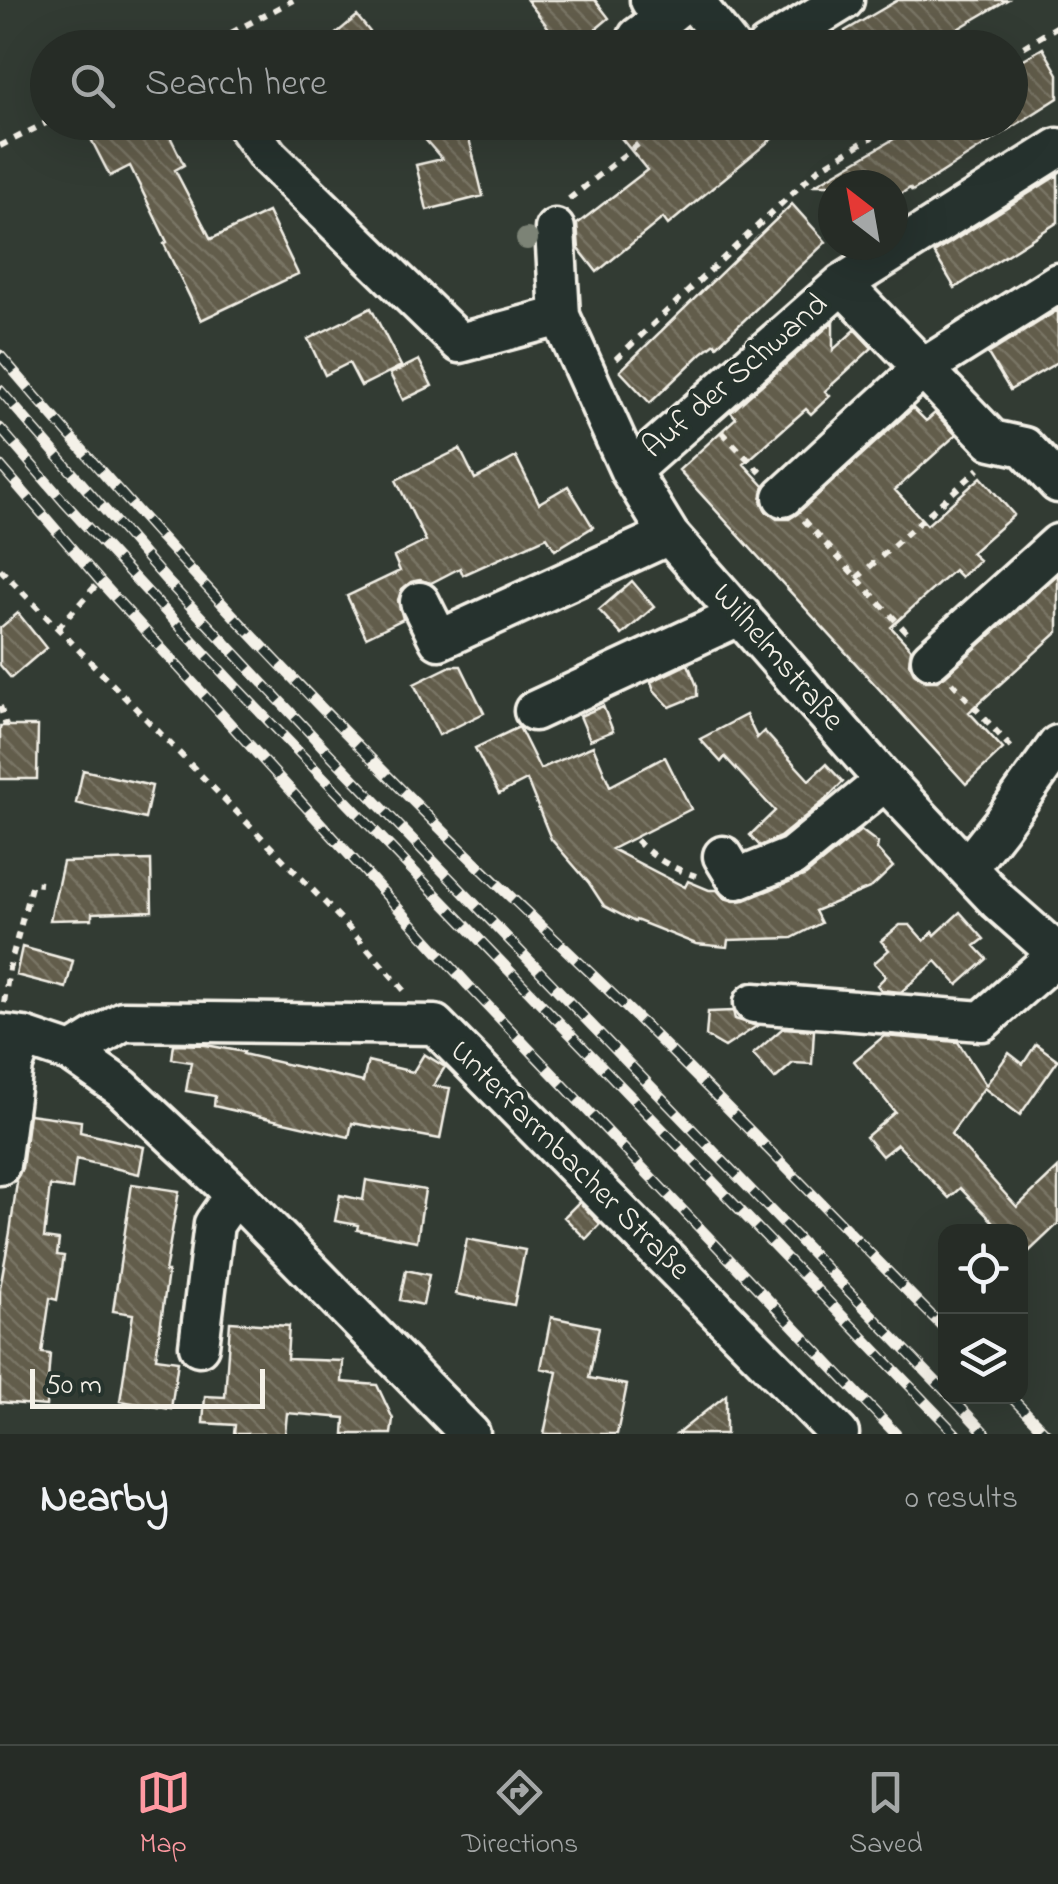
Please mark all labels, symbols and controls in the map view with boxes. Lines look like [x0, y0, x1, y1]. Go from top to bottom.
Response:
search box [30, 30, 1028, 140]
text: Search here [145, 57, 327, 113]
icon: search [65, 58, 120, 113]
north arrow [818, 170, 908, 260]
street label: Auf der Schwand [633, 283, 839, 471]
street label: Wilhelmstraße [699, 574, 855, 743]
street label: Unterfarrnbacher Straße [438, 1030, 701, 1293]
map controls [938, 1224, 1028, 1404]
button: locate [938, 1224, 1028, 1314]
button: layers [938, 1314, 1028, 1404]
scale bar [30, 1364, 265, 1408]
text: 50 m [45, 1366, 102, 1407]
text: Nearby [40, 1469, 168, 1530]
text: 0 results [905, 1476, 1018, 1523]
tab: Map [136, 1765, 191, 1866]
tab: Directions [462, 1765, 578, 1866]
tab: Saved [849, 1765, 922, 1866]

